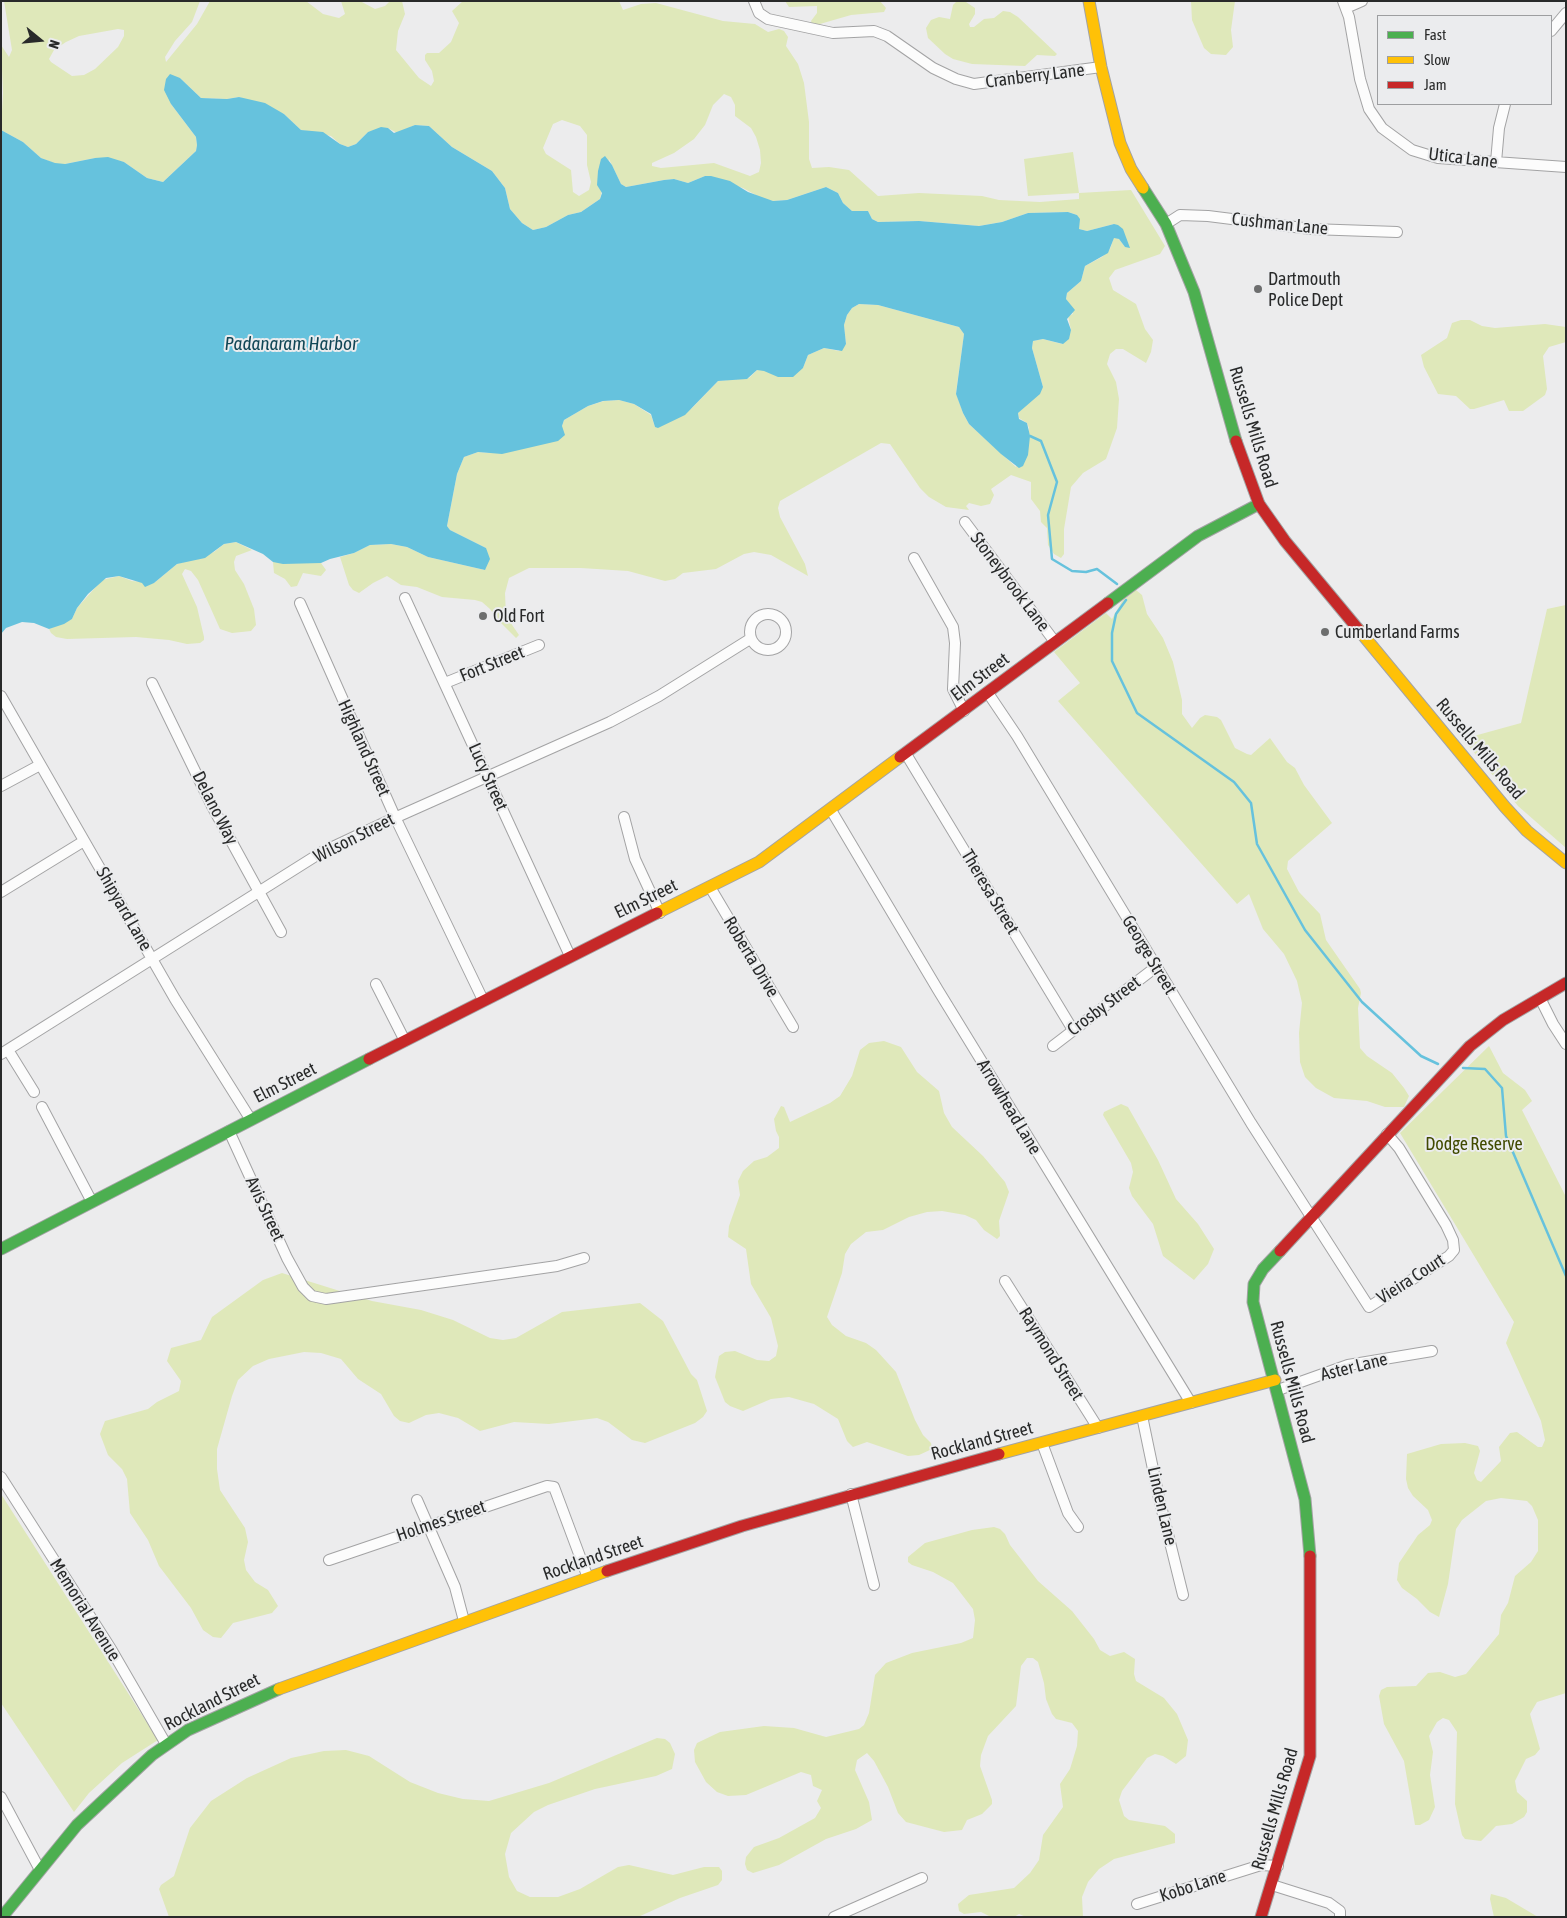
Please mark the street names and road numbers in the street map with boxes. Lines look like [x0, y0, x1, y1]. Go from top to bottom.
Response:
street label: Cranberry Lane [984, 59, 1086, 93]
street label: Utica Lane [1427, 143, 1499, 173]
street label: Cushman Lane [1231, 208, 1329, 240]
street label: Russells Mills Road [1224, 364, 1282, 490]
street label: Stoneybrook Lane [966, 528, 1054, 636]
street label: Fort Street [457, 641, 527, 687]
street label: Elm Street [947, 648, 1013, 706]
street label: Russells Mills Road [1431, 694, 1529, 804]
street label: Highland Street [333, 696, 395, 800]
street label: Lucy Street [464, 740, 512, 814]
street label: Delano Way [187, 768, 243, 848]
street label: Wilson Street [310, 809, 398, 867]
street label: Theresa Street [956, 846, 1024, 938]
street label: Shipyard Lane [91, 863, 157, 955]
street label: Elm Street [611, 875, 681, 923]
street label: George Street [1117, 912, 1181, 998]
street label: Roberta Drive [719, 913, 783, 1001]
street label: Crosby Street [1063, 972, 1145, 1040]
street label: Arrowhead Lane [972, 1056, 1046, 1158]
street label: Elm Street [250, 1058, 320, 1108]
street label: Avis Street [241, 1173, 289, 1245]
street label: Vieira Court [1373, 1249, 1449, 1309]
street label: Raymond Street [1014, 1304, 1088, 1404]
street label: Russells Mills Road [1265, 1318, 1319, 1446]
street label: Aster Lane [1318, 1348, 1390, 1386]
street label: Rockland Street [929, 1417, 1035, 1465]
street label: Linden Lane [1142, 1465, 1182, 1547]
street label: Holmes Street [393, 1496, 489, 1546]
street label: Rockland Street [540, 1531, 646, 1585]
street label: Memorial Avenue [45, 1555, 125, 1665]
street label: Rockland Street [161, 1669, 263, 1735]
street label: Russells Mills Road [1247, 1746, 1303, 1872]
street label: Kobo Lane [1157, 1865, 1229, 1907]

